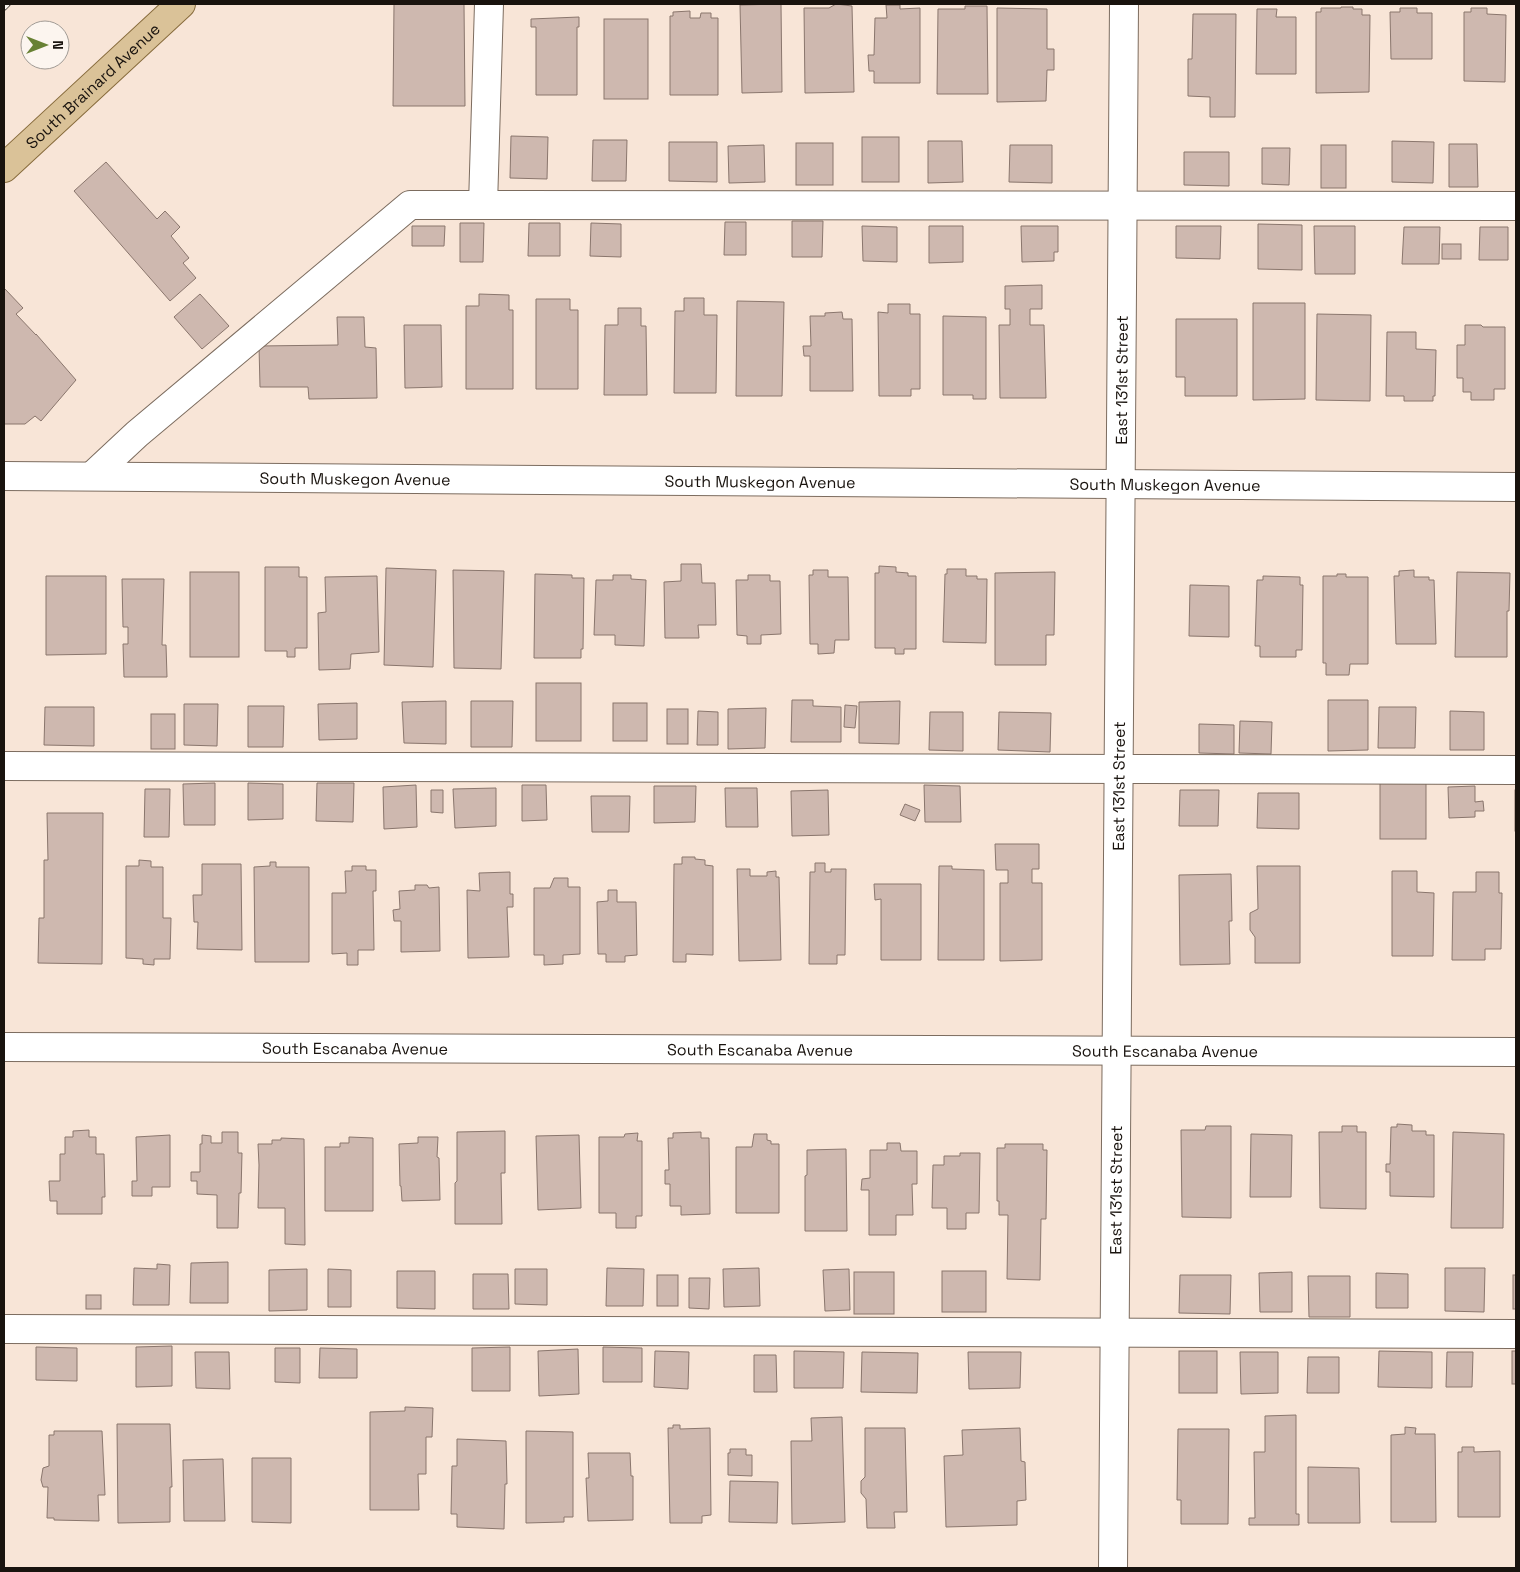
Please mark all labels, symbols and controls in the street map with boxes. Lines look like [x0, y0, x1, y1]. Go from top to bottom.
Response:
street label: South Brainard Avenue [21, 18, 164, 153]
north arrow [20, 20, 70, 70]
text: N [49, 40, 67, 50]
street label: East 131st Street [1110, 315, 1132, 445]
street label: South Muskegon Avenue [259, 467, 451, 490]
street label: South Muskegon Avenue [664, 470, 856, 493]
street label: South Muskegon Avenue [1069, 473, 1261, 496]
street label: East 131st Street [1108, 721, 1129, 851]
street label: South Escanaba Avenue [262, 1037, 448, 1059]
street label: South Escanaba Avenue [667, 1039, 853, 1060]
street label: South Escanaba Avenue [1072, 1040, 1258, 1062]
street label: East 131st Street [1105, 1125, 1127, 1255]

